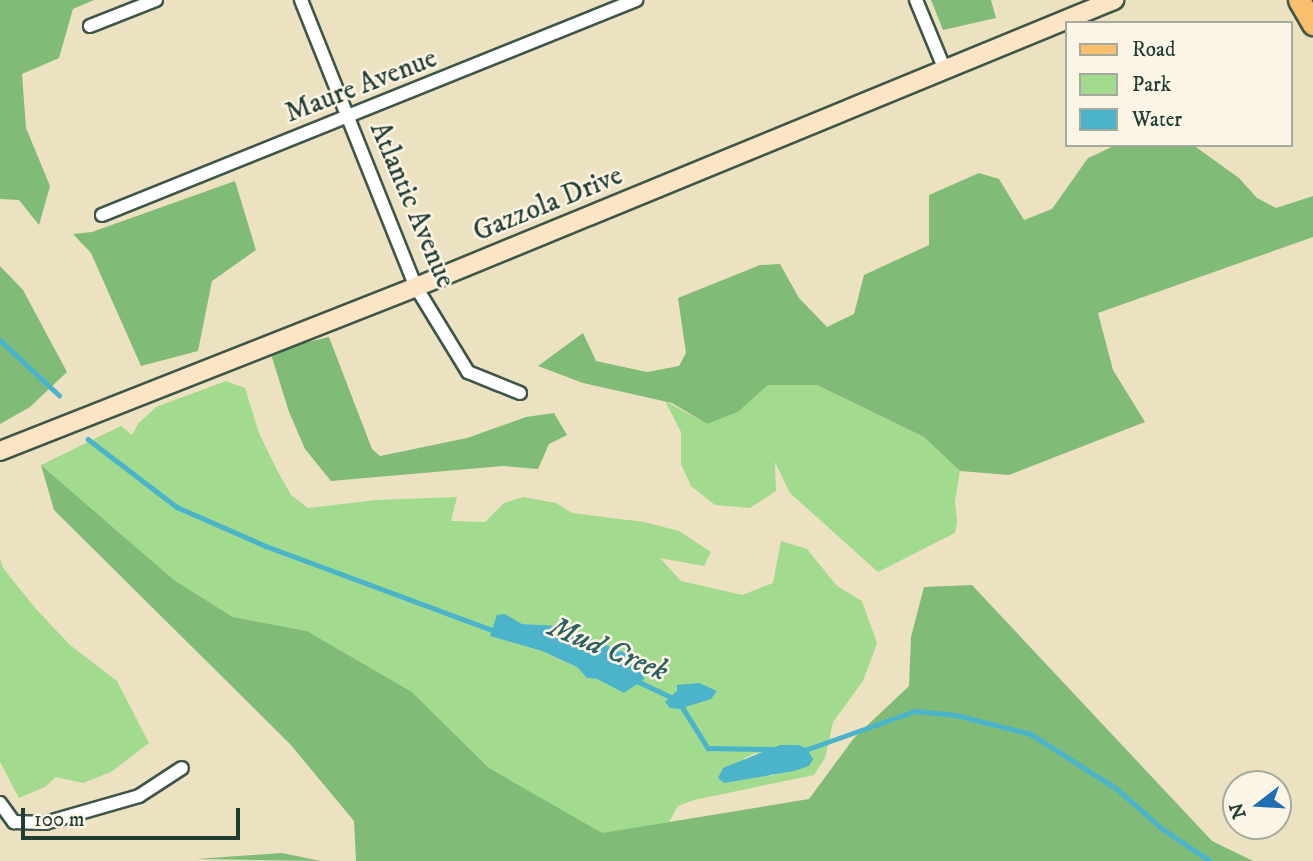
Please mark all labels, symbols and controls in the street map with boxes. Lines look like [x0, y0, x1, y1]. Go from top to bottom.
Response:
legend [1064, 21, 1292, 147]
text: Road [1132, 37, 1176, 63]
street label: Maure Avenue [280, 42, 442, 130]
text: Park [1132, 72, 1171, 98]
text: Water [1132, 107, 1182, 133]
street label: Atlantic Avenue [362, 117, 462, 293]
street label: Gazzola Drive [469, 159, 627, 249]
water label: Mud Creek [543, 610, 673, 690]
north arrow [1222, 770, 1292, 840]
scale bar [24, 794, 243, 838]
text: N [1225, 800, 1252, 822]
text: 100 m [34, 807, 85, 833]

